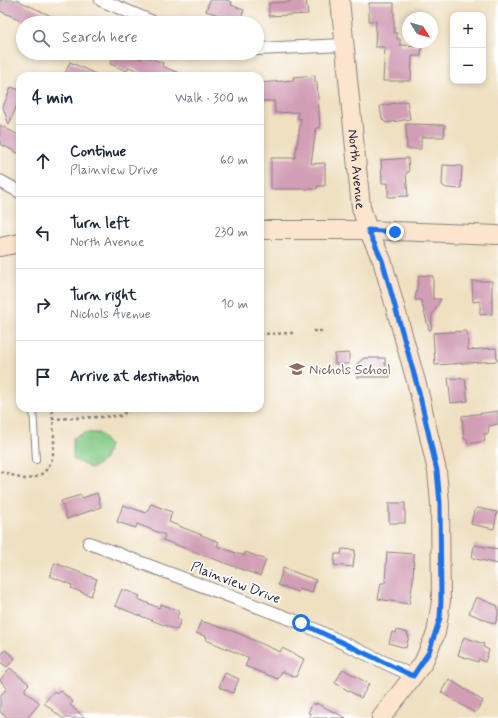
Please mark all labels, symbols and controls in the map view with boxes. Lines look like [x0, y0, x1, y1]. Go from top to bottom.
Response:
north arrow [402, 12, 438, 48]
map controls [450, 12, 486, 84]
button: + [450, 12, 486, 48]
search box [16, 16, 264, 60]
icon: search [30, 27, 52, 49]
text: Search here [62, 28, 138, 48]
button: − [450, 48, 486, 84]
text: 4 min [32, 87, 73, 109]
text: Walk · 300 m [175, 90, 248, 107]
street label: North Avenue [343, 128, 369, 210]
text: Continue [70, 142, 126, 162]
icon: ahead [32, 150, 54, 172]
text: 60 m [220, 152, 248, 169]
text: Plainview Drive [70, 162, 158, 179]
text: Turn left [70, 214, 130, 234]
icon: left [32, 222, 54, 244]
route end [386, 223, 404, 241]
text: 230 m [214, 224, 248, 241]
text: North Avenue [70, 234, 144, 251]
text: Turn right [70, 286, 137, 306]
icon: right [32, 294, 54, 316]
text: 10 m [221, 296, 248, 313]
text: Nichols Avenue [70, 306, 151, 323]
school or university icon: Nichols School [288, 360, 306, 378]
place label: Nichols School [309, 361, 391, 379]
icon: arrive [32, 366, 54, 388]
text: Arrive at destination [70, 367, 199, 387]
street label: Plainview Drive [188, 558, 283, 608]
route start [292, 614, 310, 632]

